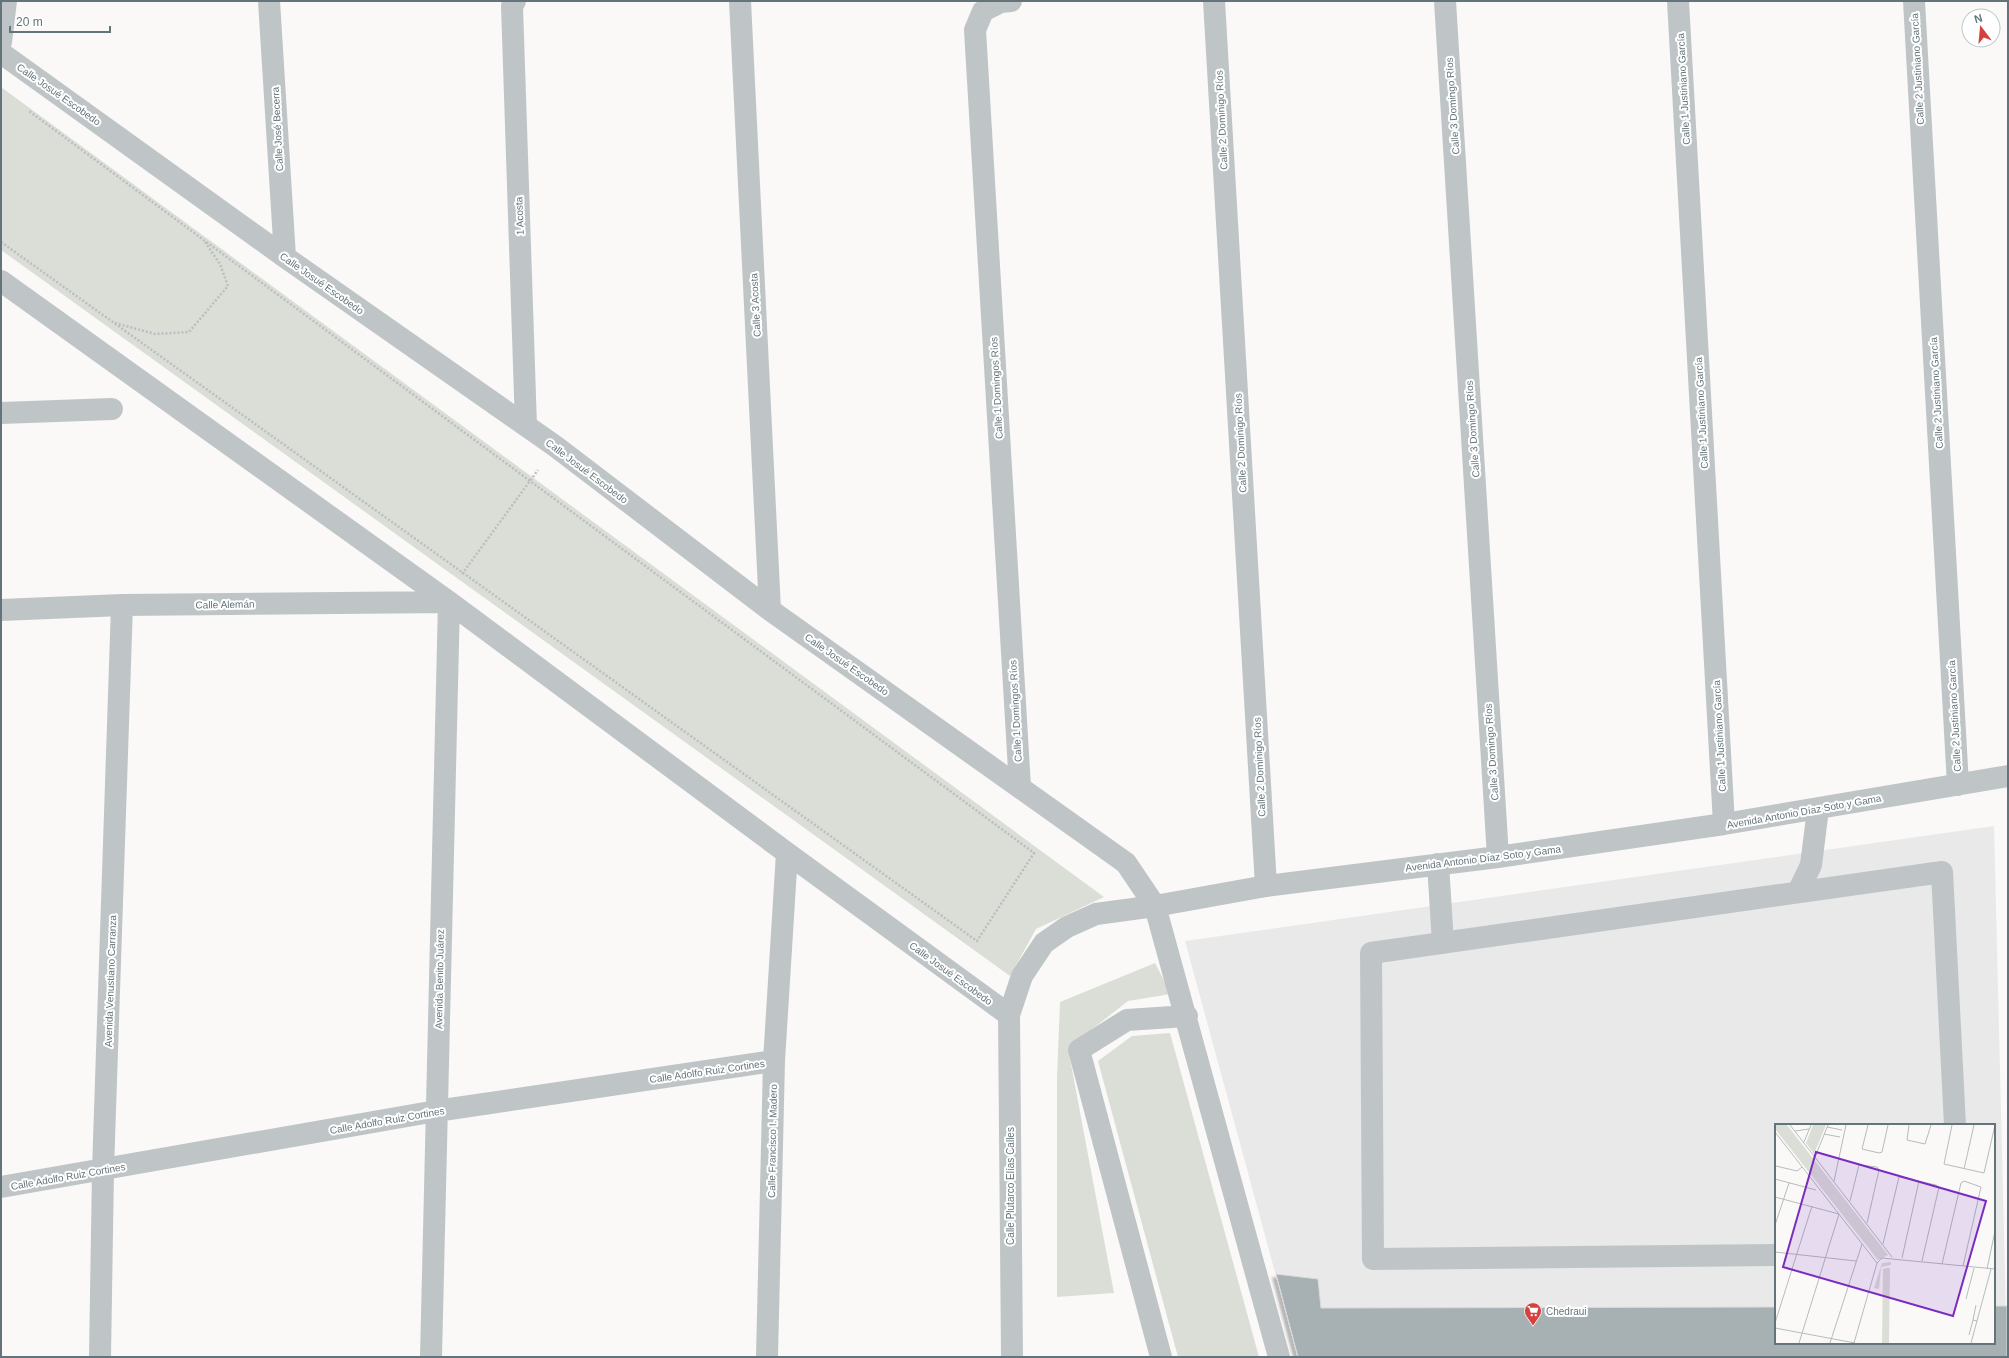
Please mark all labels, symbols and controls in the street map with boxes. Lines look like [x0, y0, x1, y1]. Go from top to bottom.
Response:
scale bar [10, 8, 110, 34]
north arrow [1961, 8, 2001, 48]
street label: Calle 2 Justiniano García [1909, 12, 1926, 125]
text: N [1973, 12, 1984, 25]
text: 20 m [16, 15, 43, 29]
street label: Calle 1 Justiniano García [1675, 32, 1692, 145]
street label: Calle 3 Domingo Ríos [1444, 57, 1461, 155]
street label: Calle Josué Escobedo [15, 61, 103, 128]
street label: Calle 2 Dominigo Ríos [1213, 70, 1230, 170]
street label: Calle José Becerra [270, 86, 285, 171]
street label: 1 Acosta [513, 196, 526, 235]
street label: Calle Josué Escobedo [278, 250, 366, 317]
street label: Calle 3 Acosta [748, 272, 763, 337]
street label: Calle 2 Justiniano García [1928, 336, 1945, 449]
street label: Calle 1 Domingos Ríos [988, 337, 1005, 439]
street label: Calle 1 Justiniano García [1693, 356, 1710, 469]
street label: Calle 3 Domingo Ríos [1464, 380, 1481, 478]
street label: Calle 2 Dominigo Ríos [1232, 393, 1249, 493]
street label: Calle Josué Escobedo [544, 437, 630, 506]
street label: Calle Alemán [195, 598, 255, 611]
street label: Calle Josué Escobedo [803, 631, 891, 698]
street label: Calle 2 Justiniano García [1946, 659, 1963, 772]
street label: Calle 1 Domingos Ríos [1007, 660, 1024, 762]
street label: Calle 1 Justiniano García [1711, 679, 1728, 792]
street label: Calle 3 Domingo Ríos [1483, 703, 1500, 801]
street label: Calle 2 Dominigo Ríos [1251, 717, 1268, 817]
street label: Avenida Antonio Díaz Soto y Gama [1726, 792, 1883, 831]
street label: Avenida Antonio Díaz Soto y Gama [1405, 843, 1562, 873]
street label: Avenida Venustiano Carranza [103, 914, 118, 1047]
street label: Avenida Benito Juárez [433, 929, 446, 1029]
street label: Calle Josué Escobedo [907, 940, 995, 1007]
street label: Calle Adolfo Ruiz Cortines [649, 1058, 765, 1085]
street label: Calle Francisco I. Madero [766, 1084, 779, 1198]
street label: Calle Adolfo Ruiz Cortines [329, 1105, 445, 1136]
inset map [1775, 1124, 1995, 1344]
street label: Calle Plutarco Elías Calles [1005, 1127, 1016, 1245]
street label: Calle Adolfo Ruiz Cortines [10, 1161, 126, 1192]
supermarket icon: Chedraui [1523, 1301, 1543, 1326]
place label: Chedraui [1546, 1306, 1587, 1317]

